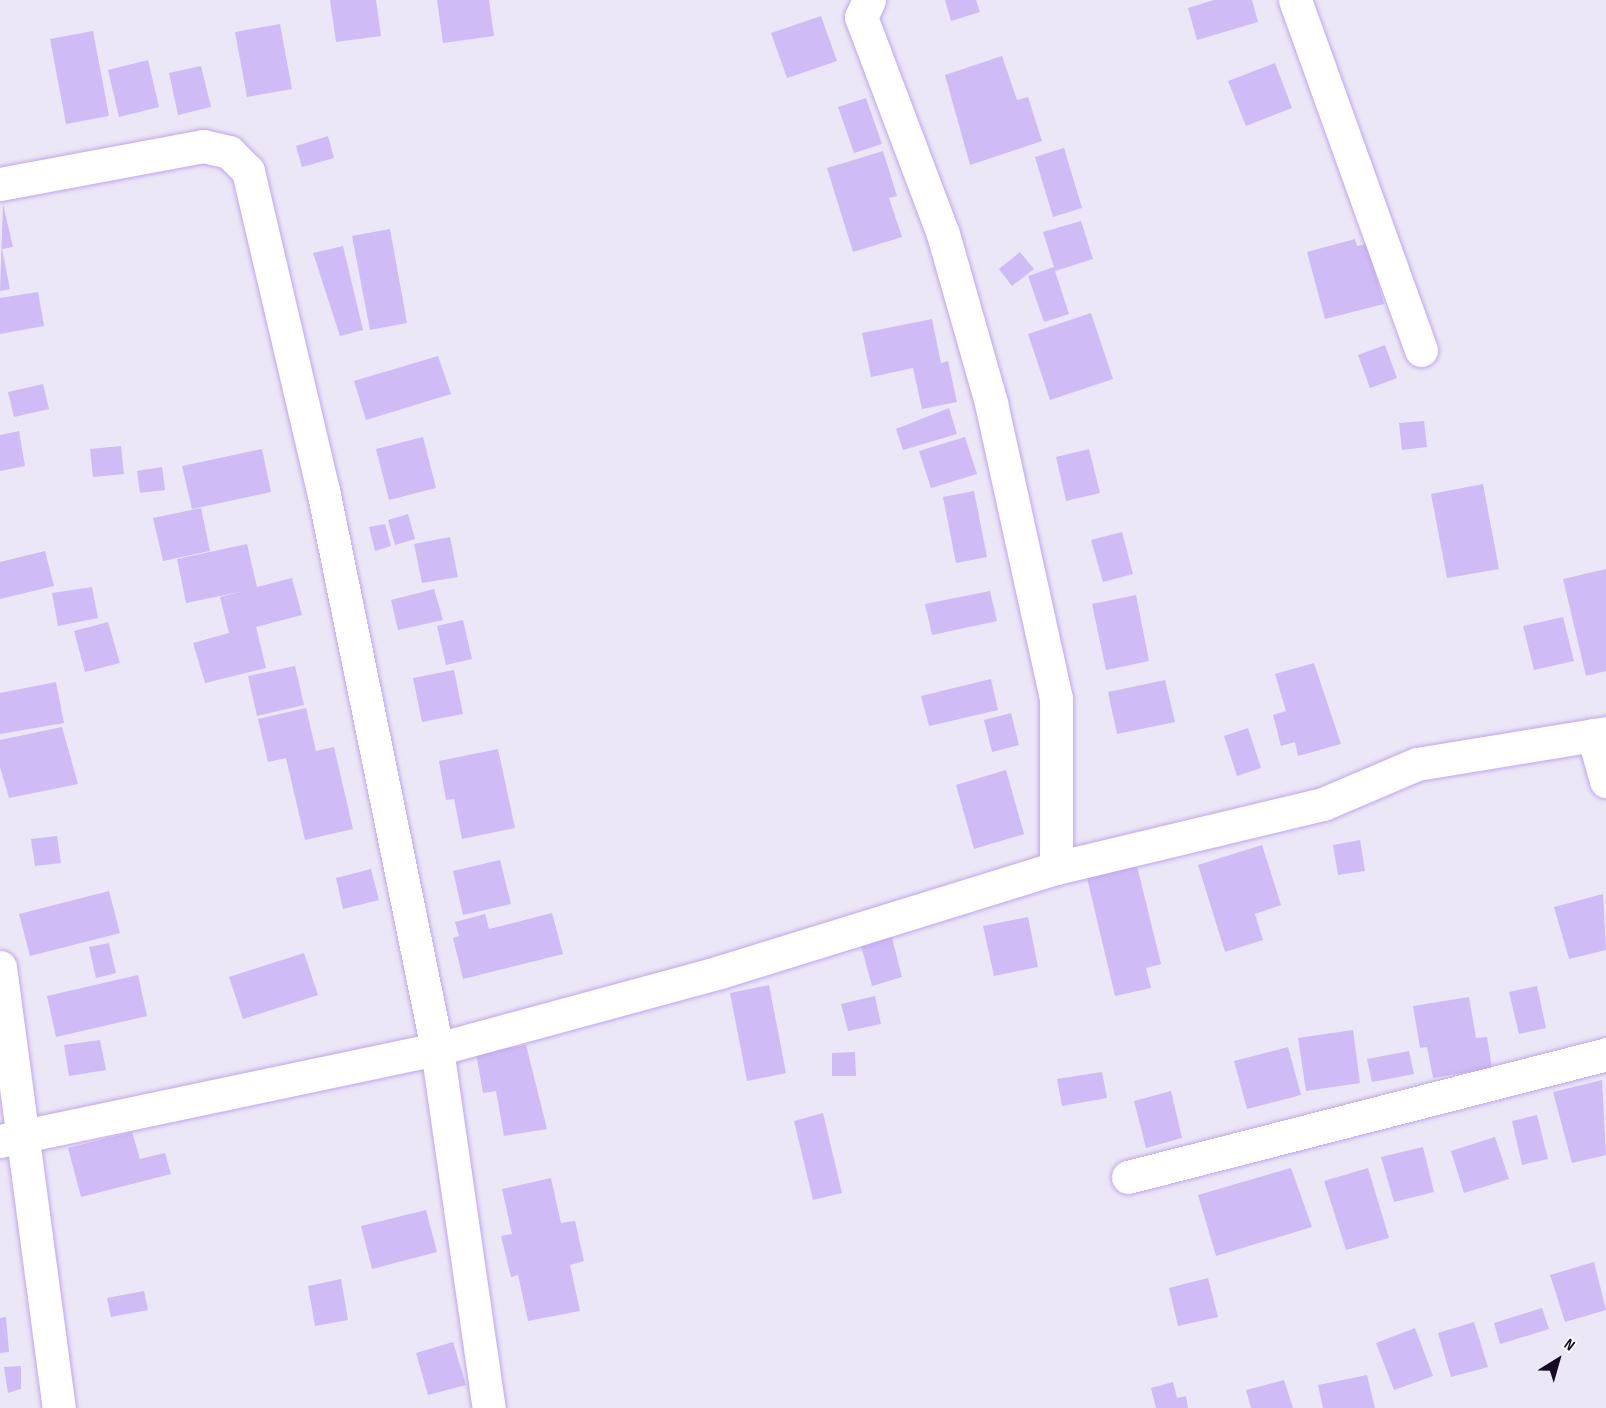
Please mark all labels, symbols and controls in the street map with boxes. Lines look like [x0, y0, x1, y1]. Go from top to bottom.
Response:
north arrow [1528, 1330, 1588, 1390]
text: N [1560, 1335, 1578, 1355]

